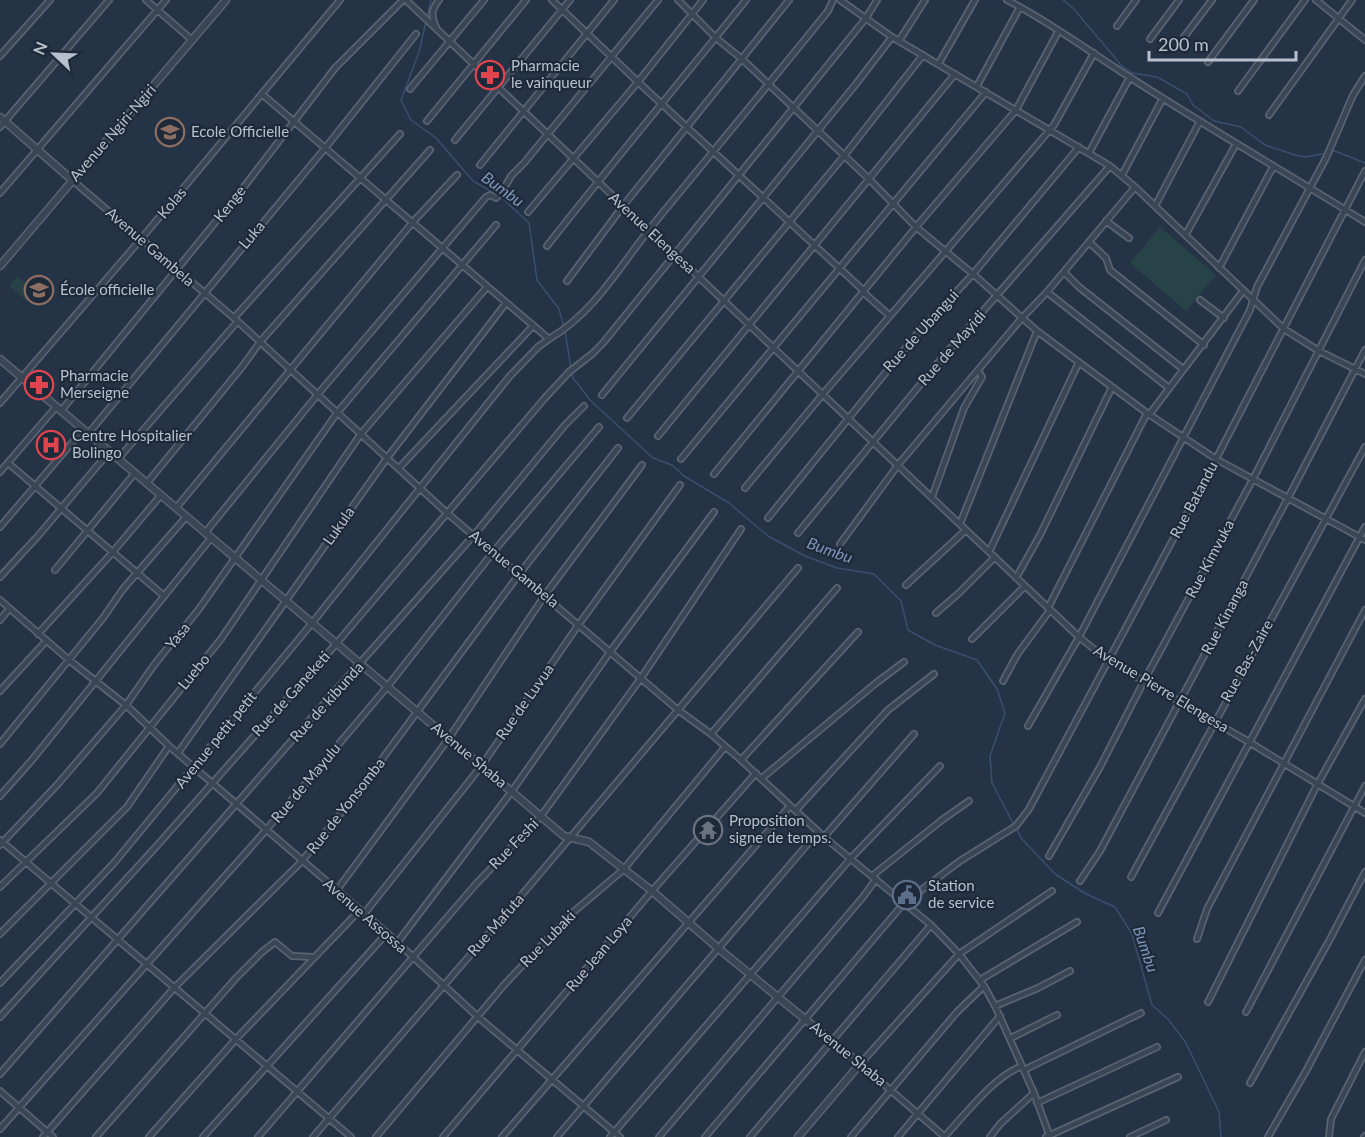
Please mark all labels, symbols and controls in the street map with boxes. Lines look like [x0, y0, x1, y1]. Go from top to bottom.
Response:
north arrow [24, 24, 84, 84]
scale bar [1149, 24, 1296, 62]
text: 200 m [1158, 33, 1209, 55]
text: N [29, 39, 51, 57]
place label: Pharmacie le vainqueur [511, 56, 592, 91]
pharmacy icon: Pharmacie le vainqueur [474, 59, 506, 91]
street label: Avenue Ngiri-Ngiri [65, 80, 159, 184]
school or university icon: Ecole Officielle [154, 116, 186, 148]
place label: Ecole Officielle [191, 122, 289, 140]
water label: Bumbu [479, 167, 528, 210]
street label: Kenge [209, 182, 249, 225]
street label: Kolas [153, 183, 189, 222]
street label: Avenue Elengesa [606, 188, 700, 277]
street label: Avenue Gambela [103, 203, 199, 290]
street label: Luka [234, 217, 268, 252]
school or university icon: École officielle [23, 274, 55, 306]
place label: École officielle [60, 280, 155, 298]
street label: Rue de Ubangui [879, 286, 962, 375]
street label: Rue de Mayidi [914, 306, 989, 389]
place label: Pharmacie Merseigne [60, 366, 129, 401]
pharmacy icon: Pharmacie Merseigne [23, 369, 55, 401]
place label: Centre Hospitalier Bolingo [72, 426, 192, 461]
hospital icon: Centre Hospitalier Bolingo [35, 429, 67, 461]
street label: Rue Batandu [1165, 458, 1221, 541]
street label: Lukula [319, 503, 358, 548]
street label: Rue Kimvuka [1181, 516, 1237, 601]
street label: Avenue Gambela [466, 525, 563, 611]
water label: Bumbu [805, 532, 856, 567]
street label: Rue Kinanga [1197, 576, 1251, 657]
street label: Rue Bas-Zaire [1216, 616, 1276, 705]
street label: Yasa [161, 618, 193, 652]
street label: Avenue Pierre Elengesa [1091, 641, 1232, 736]
street label: Rue de Ganeketi [247, 647, 333, 740]
street label: Luebo [173, 650, 213, 693]
street label: Rue de kibunda [286, 658, 367, 745]
street label: Rue de Luvua [491, 660, 557, 743]
street label: Avenue petit petit [171, 687, 260, 791]
street label: Avenue Shaba [428, 717, 511, 791]
street label: Rue de Mayulu [267, 739, 344, 826]
street label: Rue de Yonsomba [302, 754, 388, 857]
place label: Proposition signe de temps. [729, 811, 831, 846]
street label: Rue Feshi [485, 814, 542, 872]
temple icon: Proposition signe de temps. [692, 814, 724, 846]
street label: Avenue Assossa [320, 874, 411, 957]
place label: Station de service [928, 876, 994, 911]
public building icon: Station de service [891, 879, 923, 911]
street label: Rue Mafuta [463, 889, 527, 959]
street label: Rue Lubaki [516, 906, 579, 970]
street label: Rue Jean Loya [561, 912, 635, 995]
water label: Bumbu [1130, 923, 1163, 974]
street label: Avenue Shaba [807, 1017, 891, 1090]

